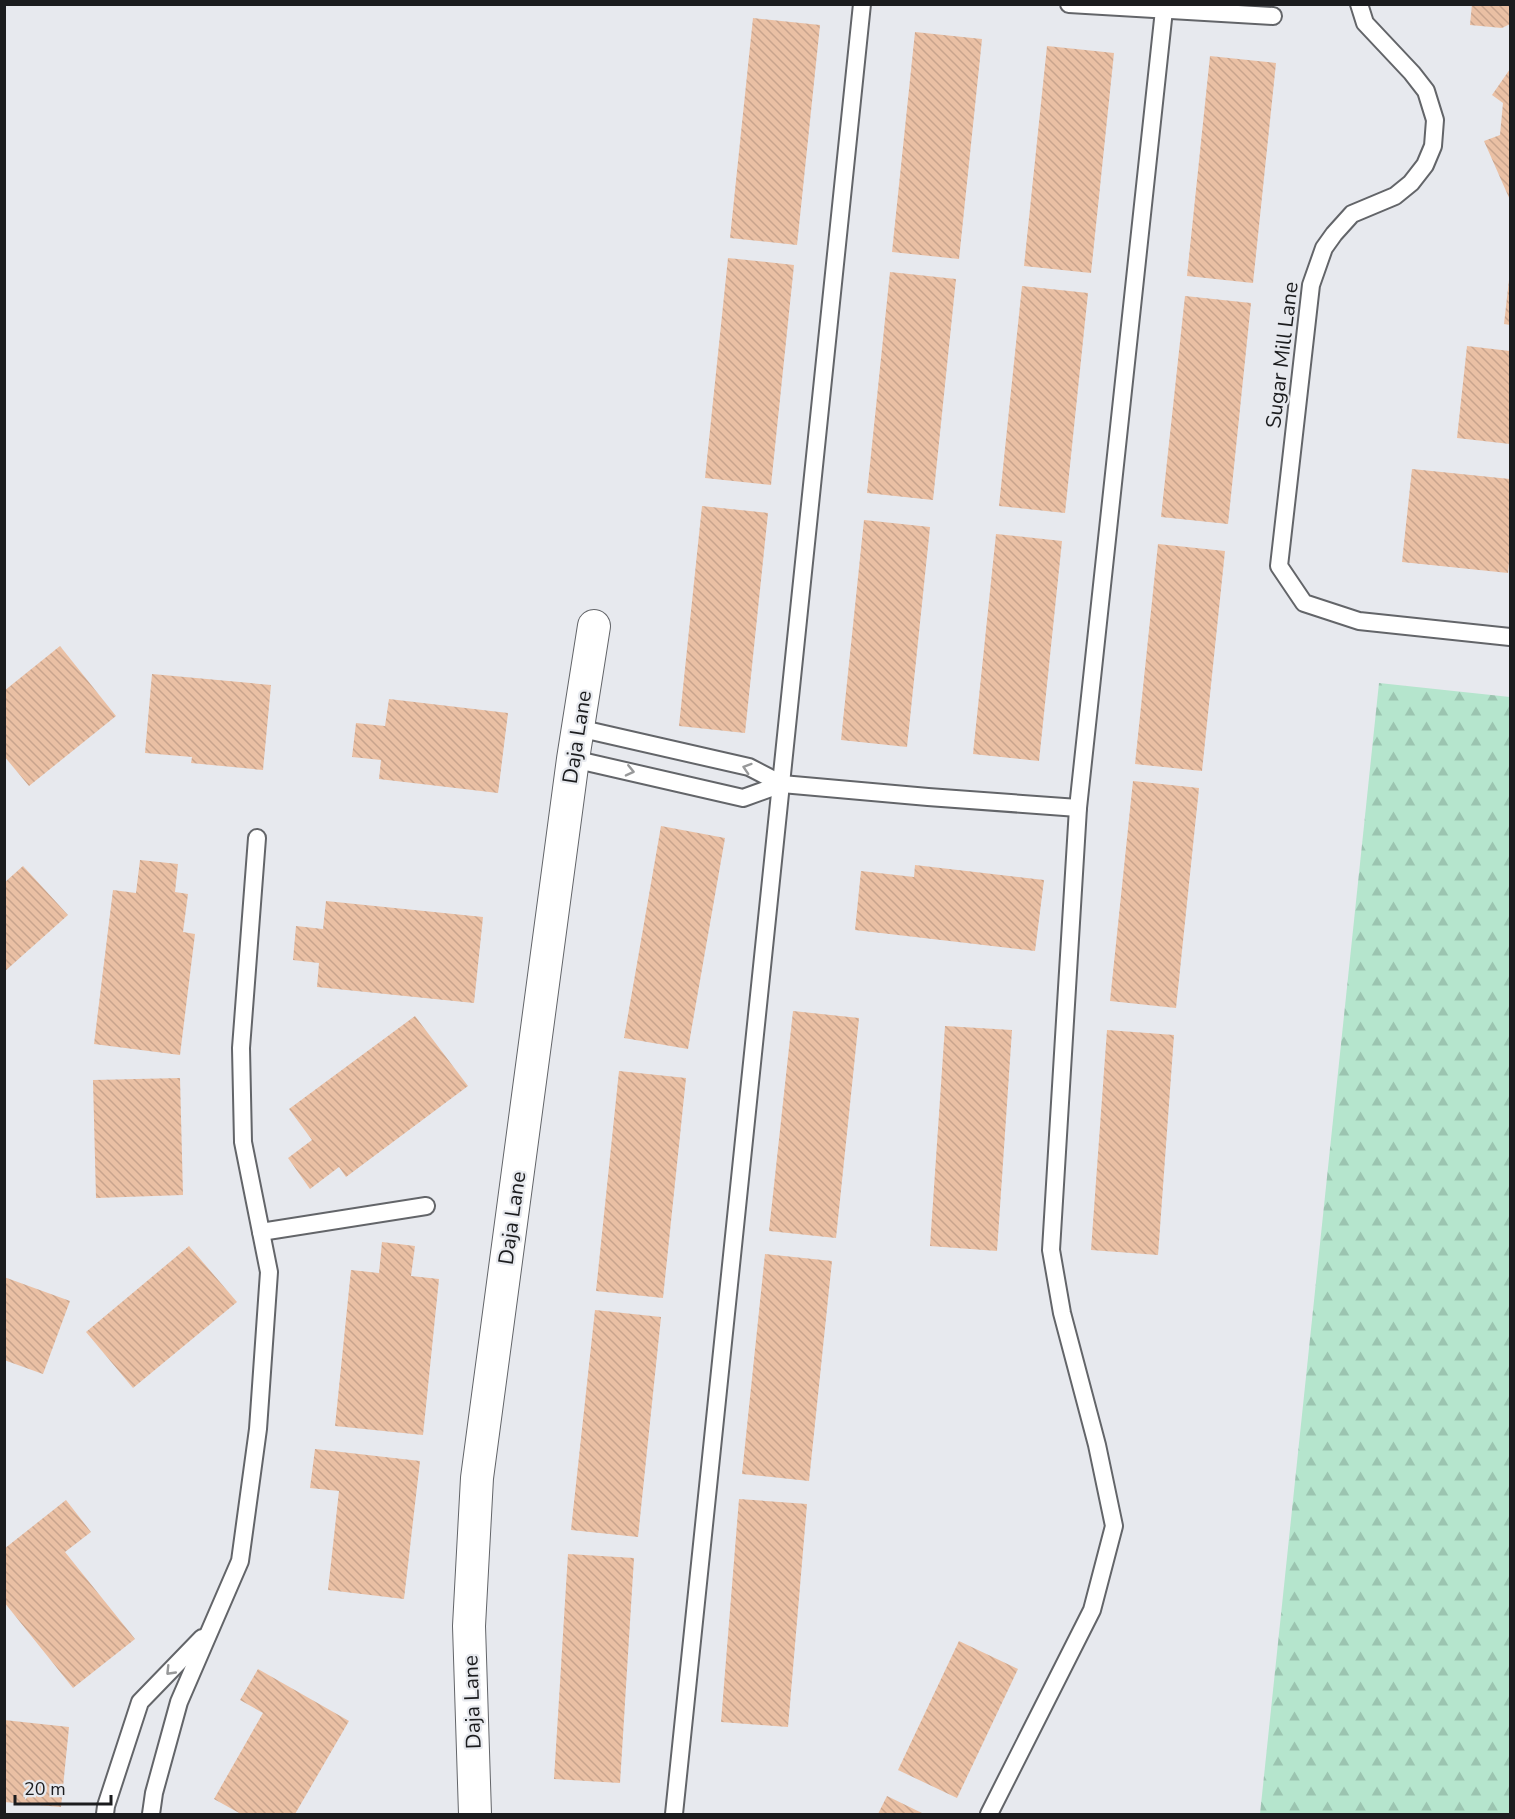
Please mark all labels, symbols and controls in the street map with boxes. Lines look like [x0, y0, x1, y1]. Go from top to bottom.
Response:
street label: Sugar Mill Lane [1259, 280, 1305, 430]
street label: Daja Lane [556, 688, 598, 786]
one-way arrow [742, 763, 753, 775]
one-way arrow [625, 764, 635, 777]
street label: Daja Lane [492, 1170, 532, 1266]
street label: Daja Lane [456, 1655, 488, 1749]
one-way arrow [167, 1663, 178, 1674]
scale bar [15, 1768, 111, 1806]
text: 20 m [24, 1777, 66, 1801]

